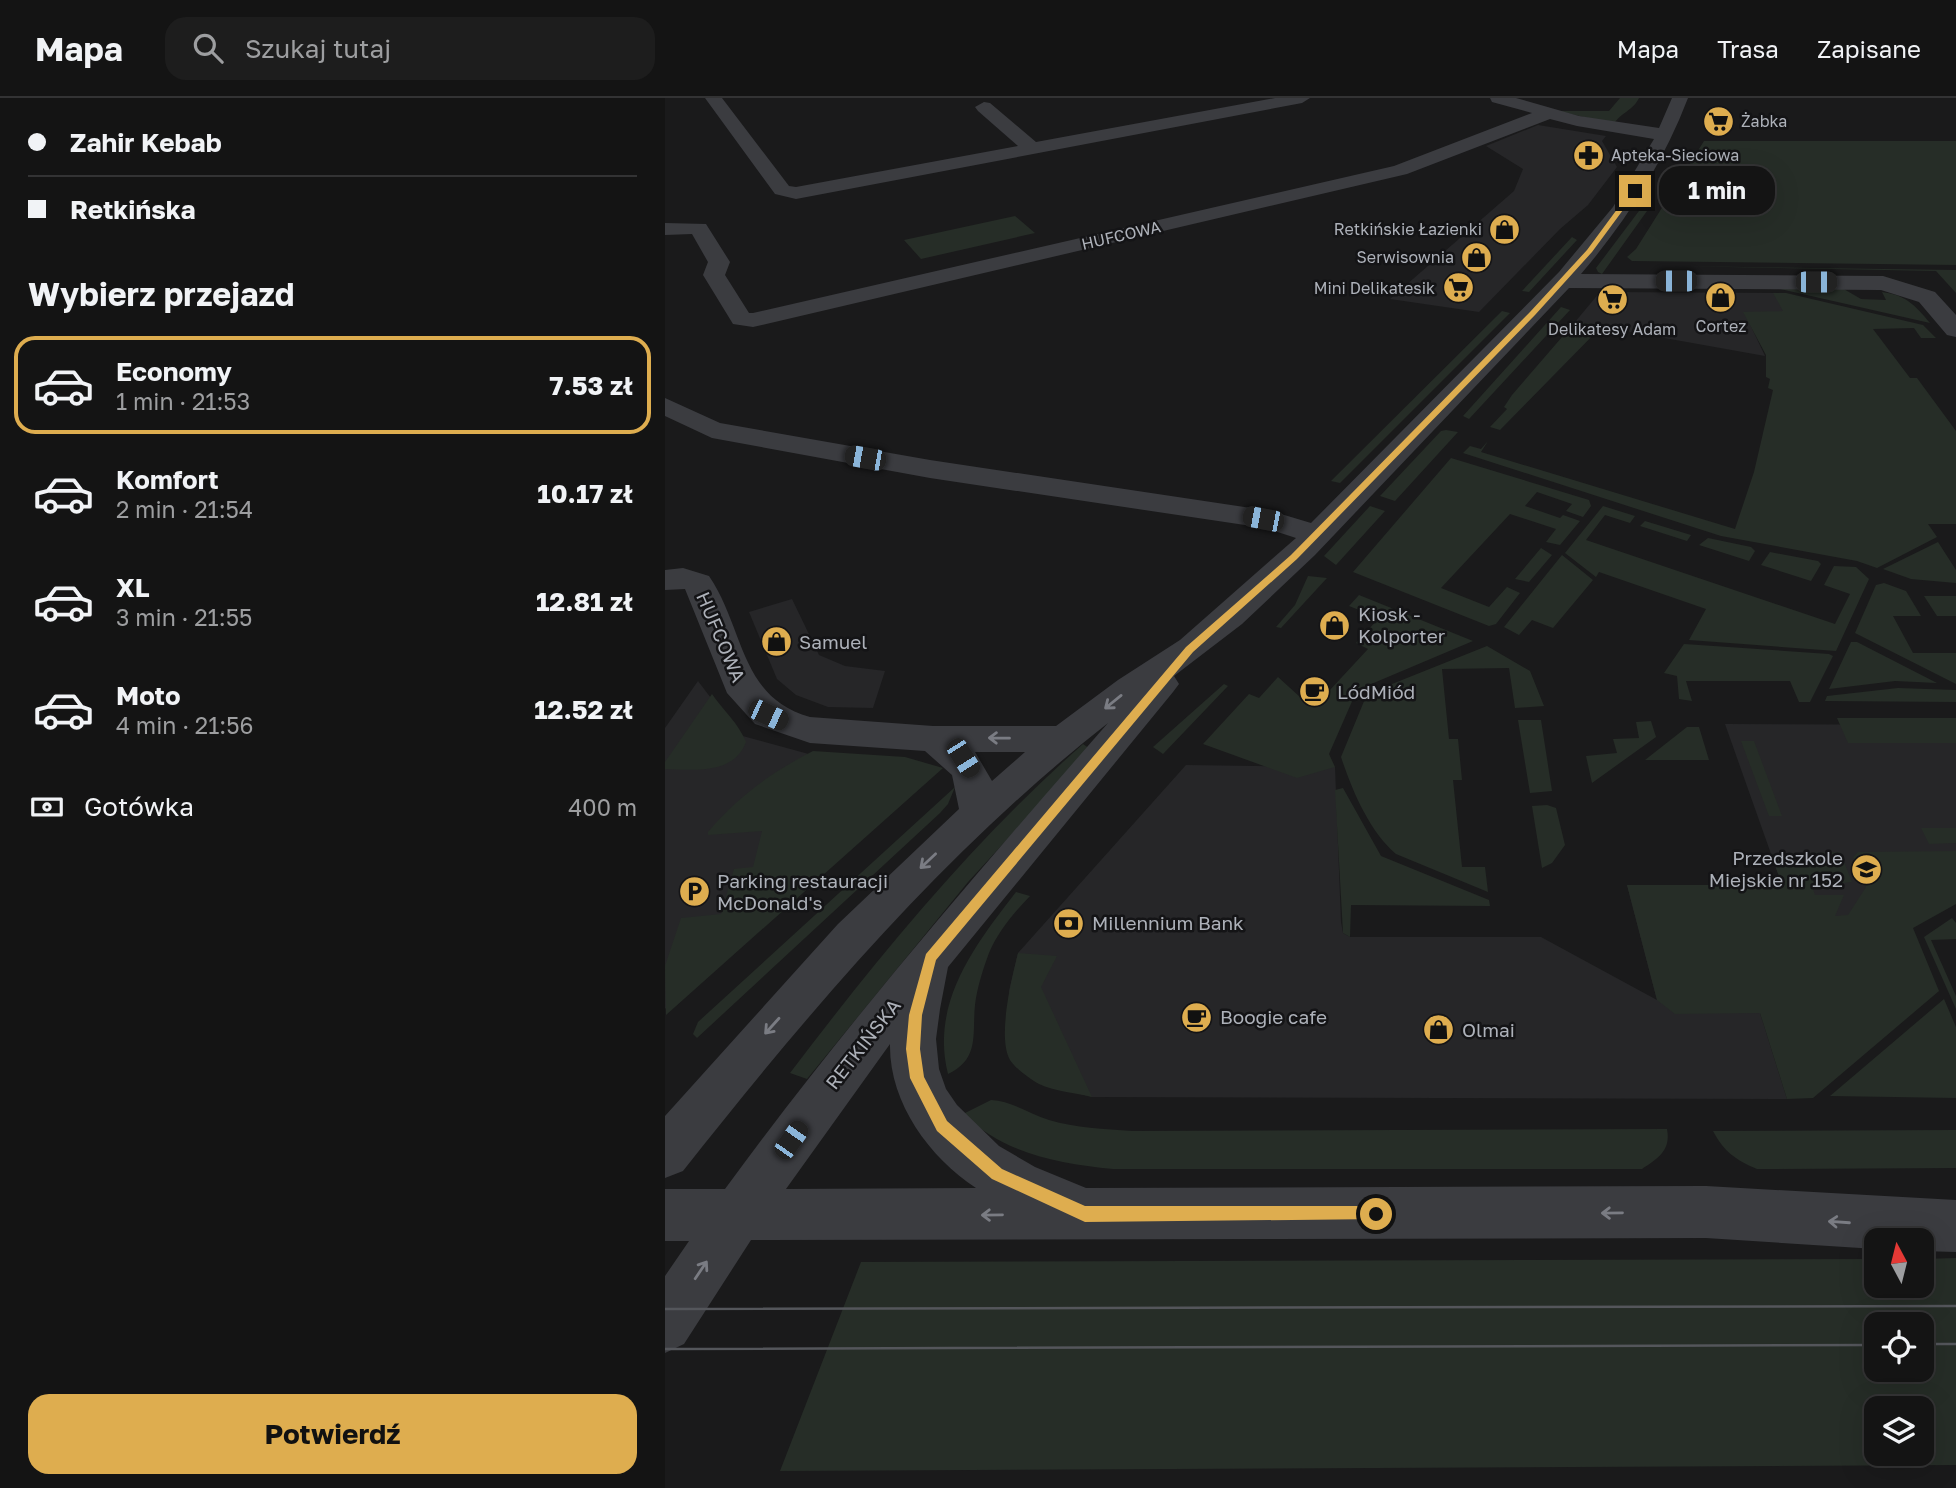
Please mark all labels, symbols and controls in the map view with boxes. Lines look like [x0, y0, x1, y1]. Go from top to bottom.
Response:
search box [165, 17, 655, 80]
text: Mapa [35, 29, 123, 68]
icon: search [189, 29, 227, 67]
text: Szukaj tutaj [245, 33, 391, 64]
text: Mapa [1617, 34, 1679, 63]
text: Trasa [1717, 34, 1779, 63]
text: Zapisane [1817, 34, 1921, 63]
supermarket icon: Żabka [1701, 104, 1735, 138]
place label: Żabka [1741, 111, 1787, 131]
text: Zahir Kebab [70, 127, 222, 158]
pharmacy icon: Apteka-Sieciowa [1571, 138, 1605, 172]
place label: Apteka-Sieciowa [1611, 145, 1739, 165]
callout: 1 min [1660, 166, 1775, 216]
route end [1619, 175, 1651, 207]
text: 1 min [1688, 176, 1746, 204]
text: Retkińska [70, 194, 196, 225]
shop icon: Retkińskie Łazienki [1488, 212, 1522, 246]
street label: HUFCOWA [1079, 216, 1163, 254]
place label: Retkińskie Łazienki [1334, 219, 1482, 239]
shop icon: Serwisownia [1460, 240, 1494, 274]
place label: Serwisownia [1357, 247, 1454, 267]
supermarket icon: Mini Delikatesik [1441, 271, 1475, 305]
car [1656, 271, 1698, 292]
car [1796, 272, 1838, 293]
text: Wybierz przejazd [28, 275, 294, 313]
place label: Mini Delikatesik [1314, 278, 1435, 298]
shop icon: Cortez [1704, 280, 1738, 314]
supermarket icon: Delikatesy Adam [1595, 283, 1629, 317]
place label: Cortez [1696, 316, 1746, 336]
place label: Delikatesy Adam [1548, 319, 1676, 339]
icon: car [32, 354, 95, 417]
text: Economy [116, 356, 232, 387]
text: 7.53 zł [549, 370, 633, 401]
text: 1 min · 21:53 [116, 387, 250, 415]
car [843, 444, 888, 472]
icon: car [32, 462, 95, 525]
text: Komfort [116, 464, 219, 495]
text: 10.17 zł [537, 478, 633, 509]
text: 2 min · 21:54 [116, 495, 253, 523]
car [1241, 505, 1286, 533]
icon: car [32, 570, 95, 633]
text: XL [116, 572, 150, 603]
text: 12.81 zł [536, 586, 633, 617]
street label: HUFCOWA [692, 588, 751, 686]
place label: Kiosk - Kolporter [1358, 602, 1446, 647]
text: 3 min · 21:55 [116, 603, 252, 631]
shop icon: Kiosk - Kolporter [1318, 608, 1352, 642]
shop icon: Samuel [759, 625, 793, 659]
place label: Samuel [799, 630, 867, 653]
cafe icon: LódMiód [1297, 675, 1331, 709]
icon: car [32, 678, 95, 741]
text: Moto [116, 680, 181, 711]
place label: LódMiód [1337, 680, 1415, 703]
text: 12.52 zł [534, 694, 633, 725]
one-way arrow [1104, 694, 1122, 709]
car [745, 697, 792, 733]
text: 4 min · 21:56 [116, 711, 254, 739]
one-way arrow [988, 731, 1011, 745]
car [943, 735, 984, 781]
icon: cash [28, 788, 66, 826]
text: Gotówka [84, 791, 194, 822]
text: 400 m [568, 793, 637, 821]
place label: Przedszkole Miejskie nr 152 [1709, 846, 1843, 891]
one-way arrow [920, 852, 937, 869]
school or university icon: Przedszkole Miejskie nr 152 [1849, 852, 1883, 886]
place label: Parking restauracji McDonald's [717, 869, 888, 914]
parking icon: Parking restauracji McDonald's [677, 875, 711, 909]
bank icon: Millennium Bank [1052, 906, 1086, 940]
place label: Millennium Bank [1092, 911, 1244, 934]
street label: RETKIŃSKA [820, 994, 905, 1093]
cafe icon: Boogie cafe [1180, 1000, 1214, 1034]
place label: Boogie cafe [1220, 1005, 1327, 1028]
shop icon: Olmai [1422, 1013, 1456, 1047]
one-way arrow [763, 1017, 780, 1034]
place label: Olmai [1462, 1018, 1515, 1041]
car [771, 1117, 812, 1163]
route start [1360, 1198, 1392, 1230]
one-way arrow [1600, 1206, 1623, 1220]
one-way arrow [981, 1208, 1004, 1222]
one-way arrow [1828, 1215, 1851, 1228]
north arrow [1864, 1228, 1934, 1298]
map controls [1864, 1228, 1934, 1466]
one-way arrow [694, 1261, 708, 1280]
button: locate [1864, 1312, 1934, 1382]
button: Potwierdź [28, 1394, 637, 1474]
button: layers [1864, 1396, 1934, 1466]

